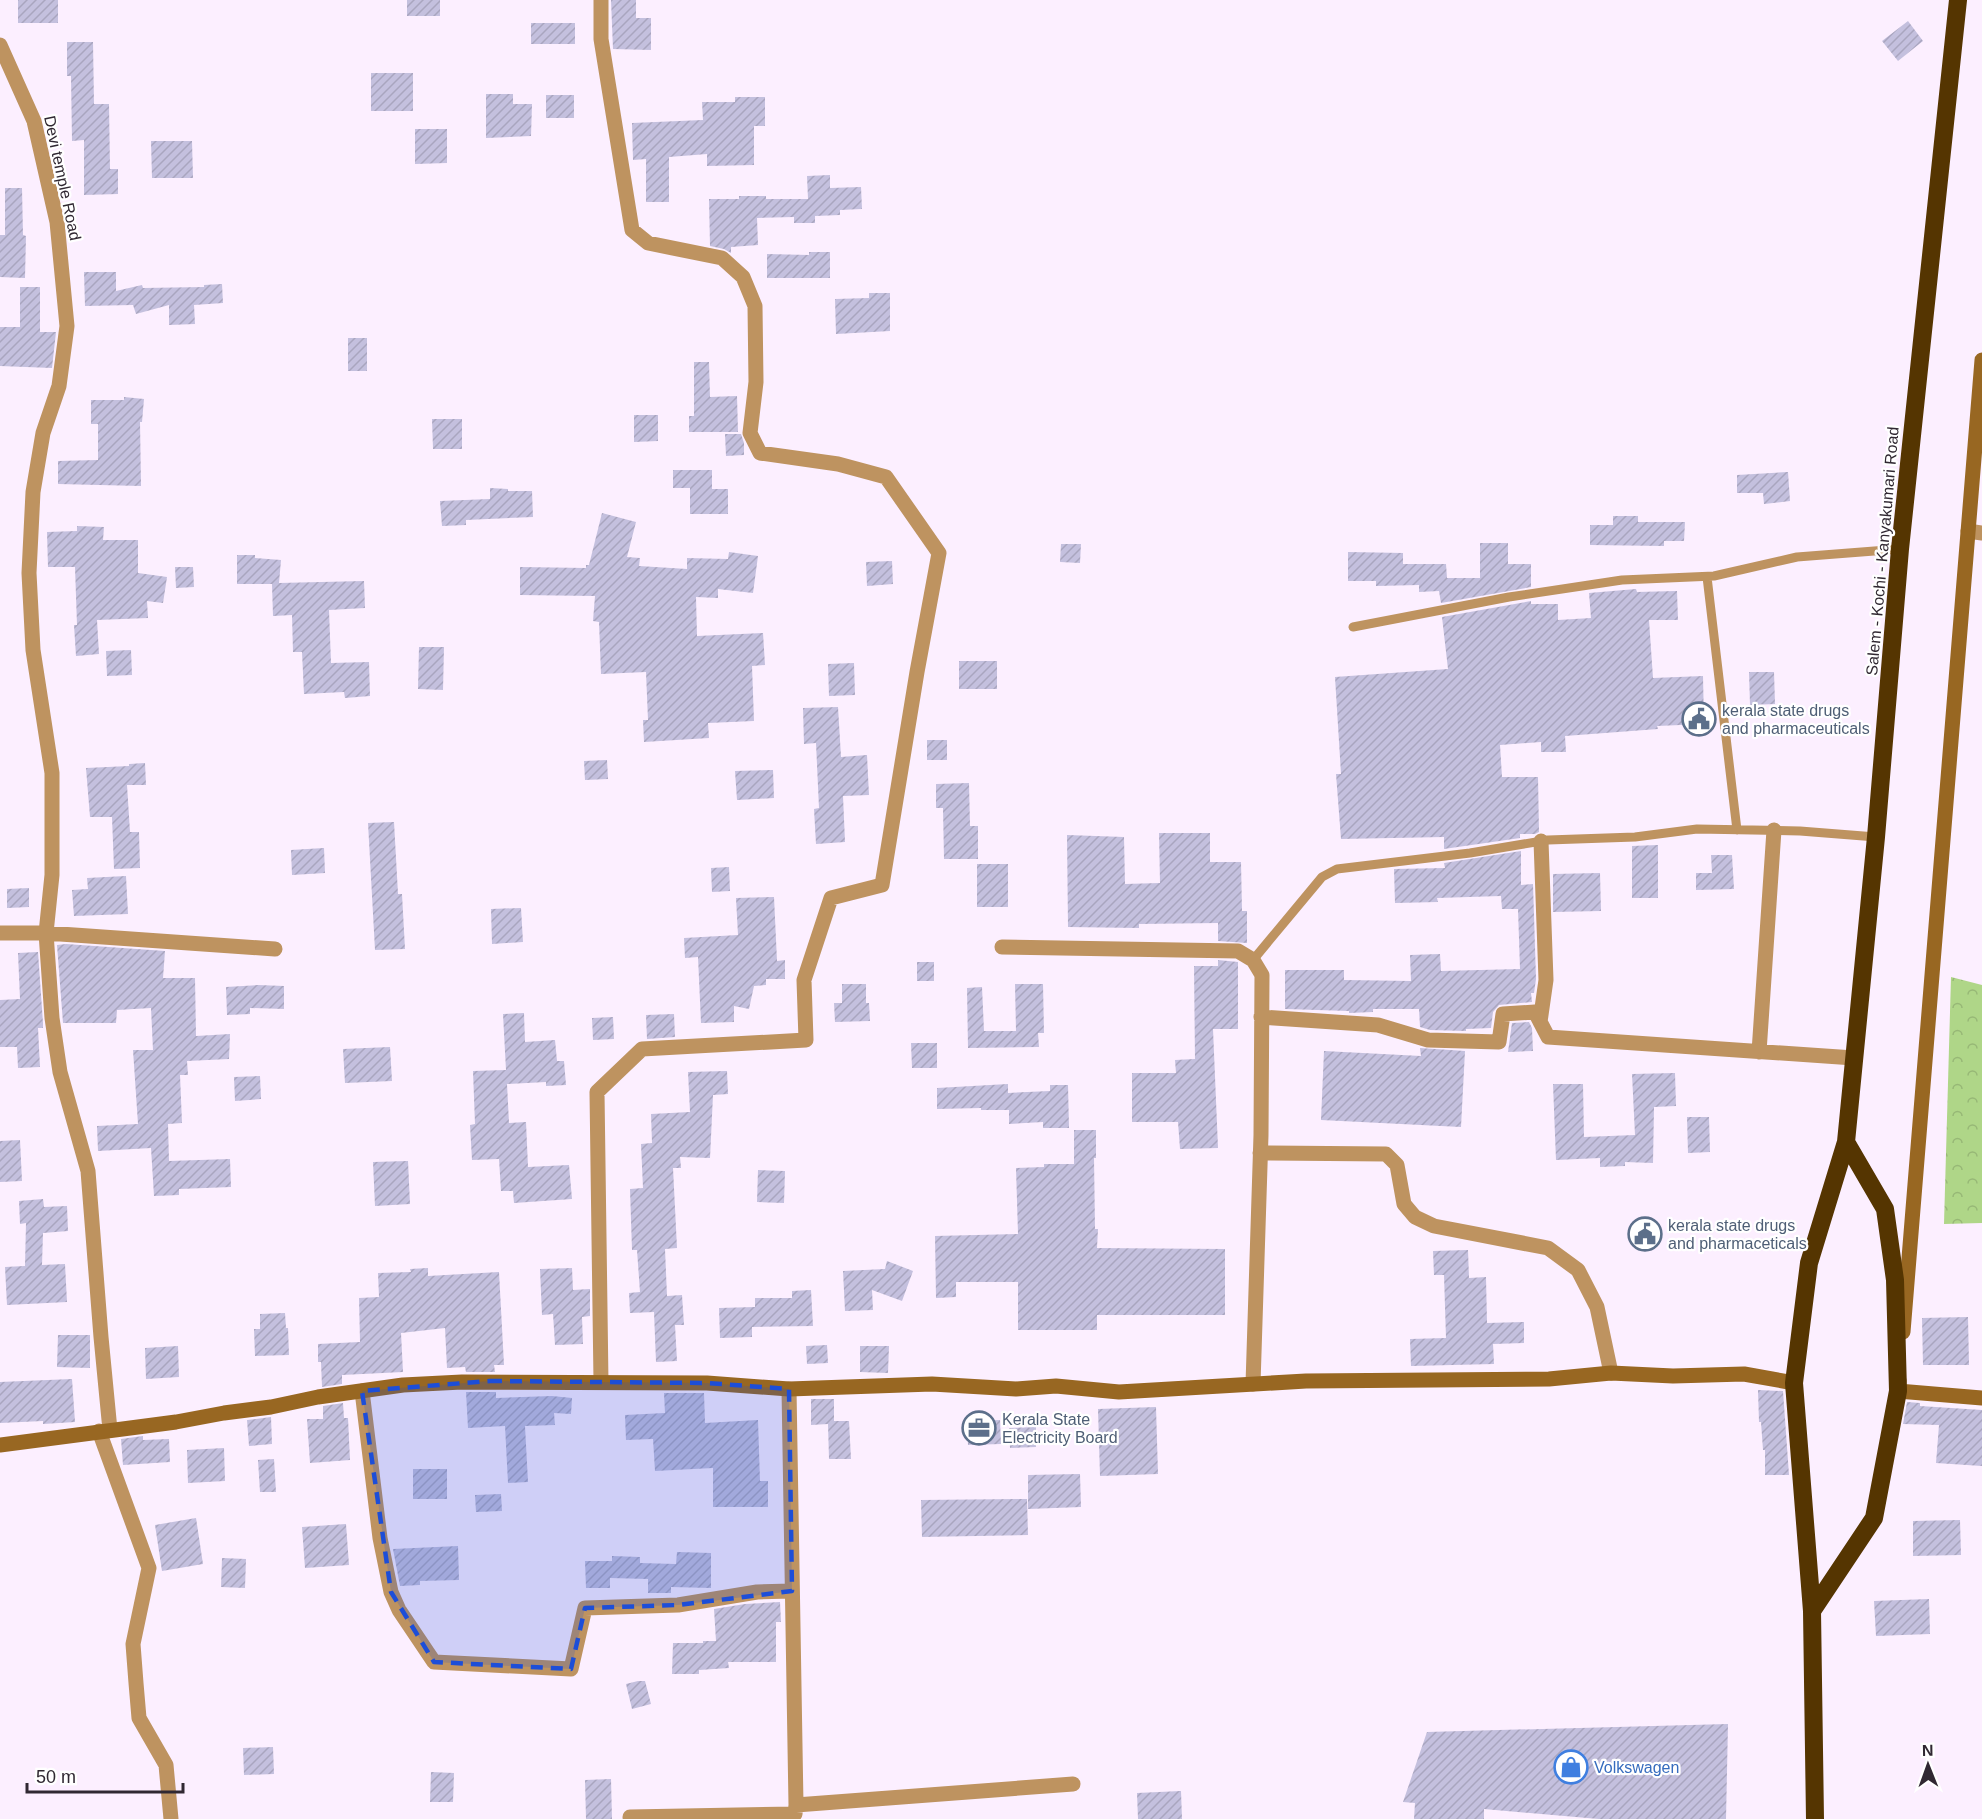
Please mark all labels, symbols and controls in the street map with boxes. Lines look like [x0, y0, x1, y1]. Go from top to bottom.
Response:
street label: Devi temple Road [41, 114, 84, 242]
street label: Salem - Kochi - Kanyakumari Road [1863, 426, 1902, 676]
public building icon: kerala state drugs and pharmaceuticals [1681, 701, 1717, 737]
place label: kerala state drugs and pharmaceuticals [1722, 702, 1870, 737]
public building icon: kerala state drugs and pharmaceticals [1627, 1216, 1663, 1252]
place label: kerala state drugs and pharmaceticals [1668, 1217, 1807, 1252]
office icon: Kerala State Electricity Board [961, 1410, 997, 1446]
place label: Kerala State Electricity Board [1002, 1411, 1118, 1446]
north arrow [1898, 1735, 1958, 1795]
text: N [1922, 1742, 1934, 1759]
shop icon: Volkswagen [1553, 1749, 1589, 1785]
scale bar [27, 1756, 183, 1794]
place label: Volkswagen [1594, 1759, 1679, 1776]
text: 50 m [36, 1767, 76, 1787]

